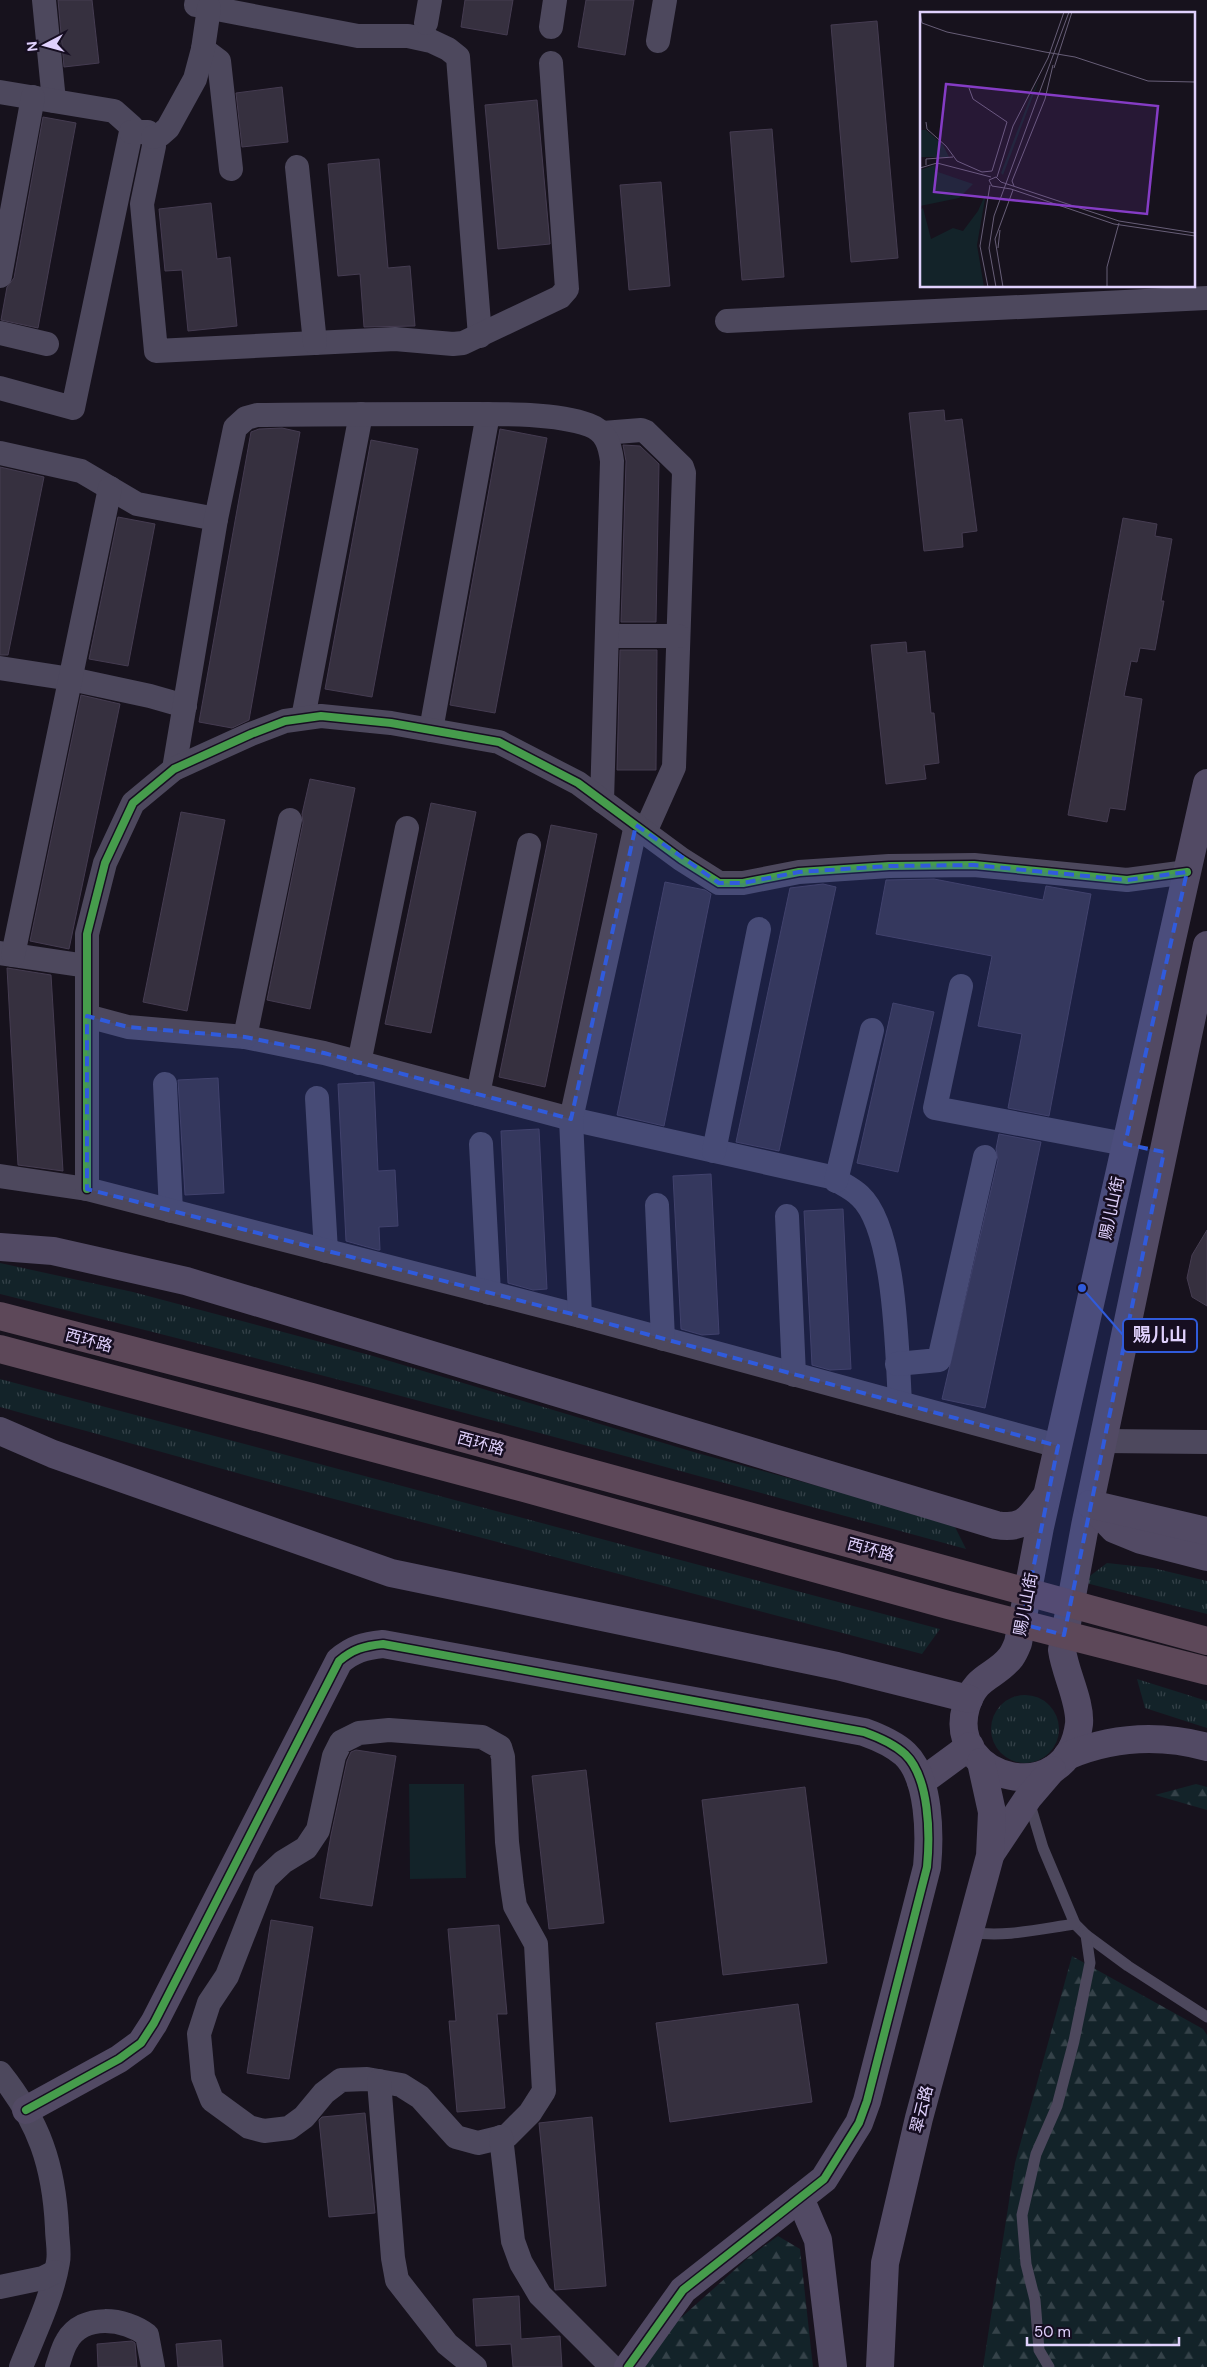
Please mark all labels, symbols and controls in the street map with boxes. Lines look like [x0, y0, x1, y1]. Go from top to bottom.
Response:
inset map [920, 12, 1194, 288]
north arrow [20, 20, 70, 70]
text: N [23, 40, 42, 52]
street label: 赐儿山街 [1095, 1175, 1128, 1242]
callout: 赐儿山 [1123, 1319, 1197, 1352]
text: 赐儿山 [1132, 1323, 1187, 1347]
street label: 西环路 [63, 1324, 115, 1357]
street label: 西环路 [455, 1427, 507, 1460]
street label: 西环路 [845, 1533, 897, 1566]
street label: 赐儿山街 [1009, 1571, 1042, 1638]
street label: 翠云路 [905, 2083, 937, 2135]
scale bar [1027, 2314, 1180, 2346]
text: 50 m [1034, 2322, 1071, 2342]

